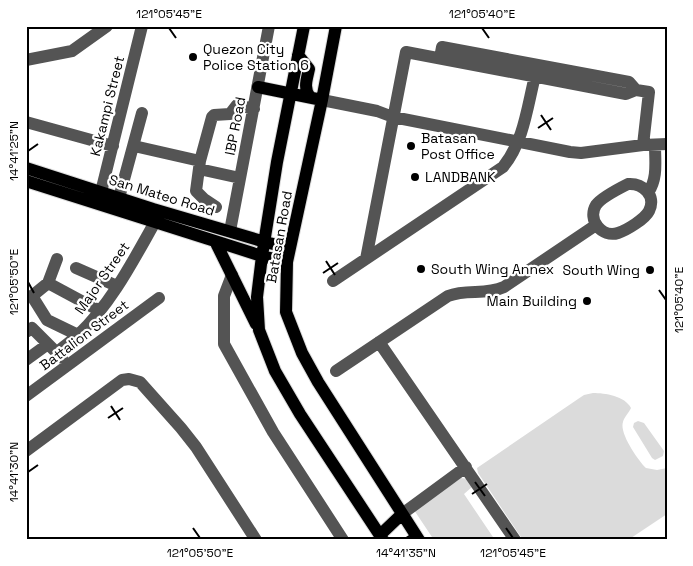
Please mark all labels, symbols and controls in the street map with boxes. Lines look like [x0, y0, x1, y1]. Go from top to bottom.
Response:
text: 121°05'45"E [136, 6, 202, 22]
text: 121°05'40"E [449, 6, 515, 22]
place label: Quezon City Police Station 6 [203, 40, 309, 74]
marker: Quezon City Police Station 6 [187, 51, 199, 63]
street label: Kakampi Street [86, 54, 128, 158]
street label: IBP Road [221, 95, 249, 157]
text: 14°41'25"N [6, 121, 22, 181]
place label: Batasan Post Office [421, 129, 495, 163]
marker: Batasan Post Office [405, 140, 417, 152]
place label: LANDBANK [425, 168, 496, 186]
street label: San Mateo Road [107, 170, 217, 220]
marker: LANDBANK [409, 171, 421, 183]
street label: Batasan Road [262, 190, 296, 284]
street label: Major Street [71, 238, 133, 318]
text: 121°05'50"E [6, 249, 22, 315]
place label: South Wing Annex [431, 260, 554, 278]
place label: South Wing [562, 261, 640, 279]
marker: South Wing Annex [415, 263, 427, 275]
marker: South Wing [644, 264, 656, 276]
text: 121°05'40"E [671, 267, 687, 333]
place label: Main Building [487, 292, 577, 310]
marker: Main Building [581, 295, 593, 307]
street label: Battalion Street [36, 296, 132, 374]
text: 14°41'30"N [6, 442, 22, 502]
text: 121°05'50"E [167, 545, 233, 561]
text: 14°41'35"N [376, 545, 436, 561]
text: 121°05'45"E [480, 545, 546, 561]

